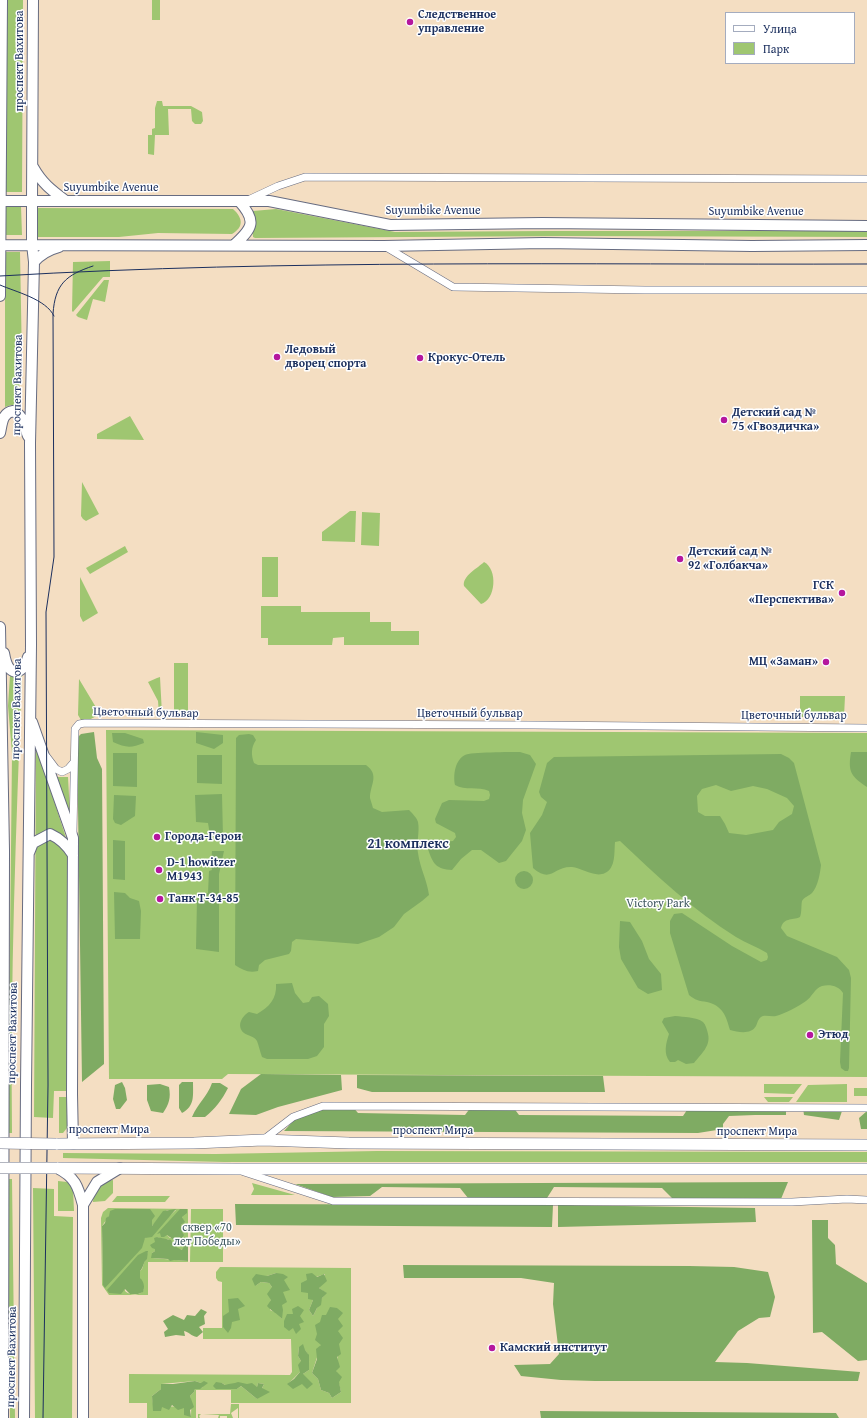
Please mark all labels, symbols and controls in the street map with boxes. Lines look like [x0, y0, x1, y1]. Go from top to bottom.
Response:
place label: Следственное управление [418, 8, 496, 36]
street label: проспект Вахитова [13, 10, 27, 112]
legend [725, 12, 855, 64]
marker: Следственное управление [405, 17, 415, 27]
text: Улица [763, 20, 797, 37]
text: Парк [763, 40, 789, 57]
street label: Suyumbike Avenue [63, 181, 159, 195]
street label: Suyumbike Avenue [385, 204, 481, 218]
street label: Suyumbike Avenue [708, 205, 804, 219]
street label: проспект Вахитова [10, 334, 26, 436]
place label: Ледовый дворец спорта [285, 343, 366, 371]
place label: Крокус-Отель [428, 351, 505, 365]
marker: Ледовый дворец спорта [272, 352, 282, 362]
marker: Крокус-Отель [415, 353, 425, 363]
place label: Детский сад № 75 «Гвоздичка» [732, 406, 819, 434]
marker: Детский сад № 75 «Гвоздичка» [719, 415, 729, 425]
place label: Детский сад № 92 «Голбакча» [688, 545, 772, 573]
marker: Детский сад № 92 «Голбакча» [675, 554, 685, 564]
place label: ГСК «Перспектива» [749, 579, 834, 607]
marker: ГСК «Перспектива» [837, 588, 847, 598]
place label: МЦ «Заман» [749, 655, 818, 669]
marker: МЦ «Заман» [821, 657, 831, 667]
street label: проспект Вахитова [9, 658, 25, 760]
street label: Цветочный бульвар [93, 705, 199, 721]
street label: Цветочный бульвар [417, 707, 523, 721]
street label: Цветочный бульвар [741, 709, 847, 723]
place label: Города-Герои [165, 830, 241, 844]
marker: Города-Герои [152, 832, 162, 842]
district label: 21 комплекс [367, 836, 449, 852]
place label: D-1 howitzer M1943 [167, 856, 235, 884]
marker: D-1 howitzer M1943 [154, 865, 164, 875]
place label: Танк Т-34-85 [168, 892, 239, 906]
marker: Танк Т-34-85 [155, 894, 165, 904]
park label: Victory Park [626, 897, 690, 911]
street label: проспект Вахитова [5, 982, 21, 1084]
place label: Этюд [818, 1028, 849, 1042]
marker: Этюд [805, 1030, 815, 1040]
street label: проспект Мира [69, 1123, 149, 1137]
street label: проспект Мира [393, 1124, 473, 1138]
street label: проспект Мира [717, 1125, 797, 1139]
park label: сквер «70 лет Победы» [173, 1221, 241, 1249]
street label: проспект Вахитова [4, 1306, 20, 1408]
place label: Камский институт [500, 1341, 607, 1355]
marker: Камский институт [487, 1343, 497, 1353]

